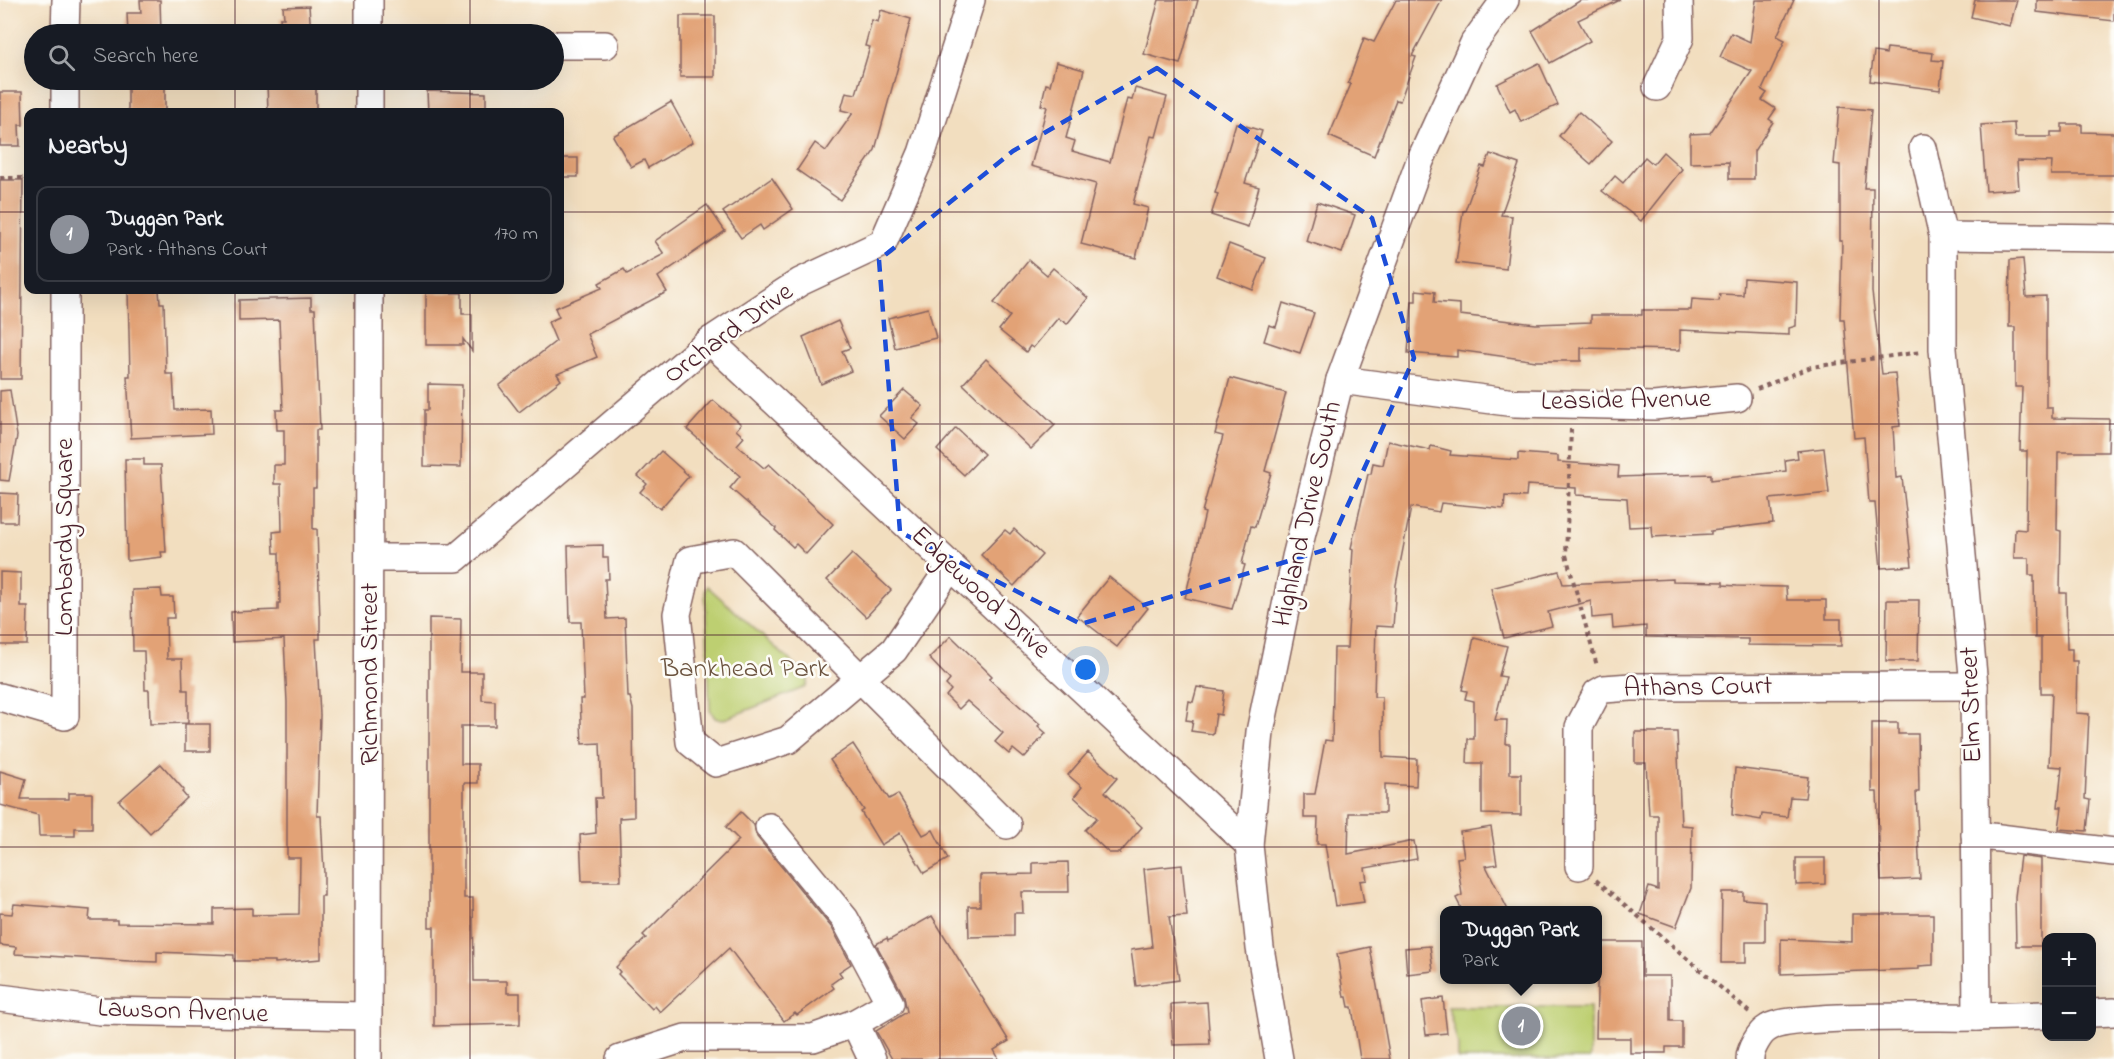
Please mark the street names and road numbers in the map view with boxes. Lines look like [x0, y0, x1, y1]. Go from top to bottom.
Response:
street label: Orchard Drive [656, 273, 803, 394]
street label: Leaside Avenue [1541, 380, 1712, 422]
street label: Highland Drive South [1263, 397, 1353, 631]
street label: Lombardy Square [46, 437, 85, 636]
street label: Edgewood Drive [901, 517, 1060, 669]
street label: Richmond Street [351, 583, 390, 765]
street label: Elm Street [1950, 646, 1994, 764]
street label: Athans Court [1623, 667, 1773, 709]
street label: Lawson Avenue [97, 990, 270, 1035]

